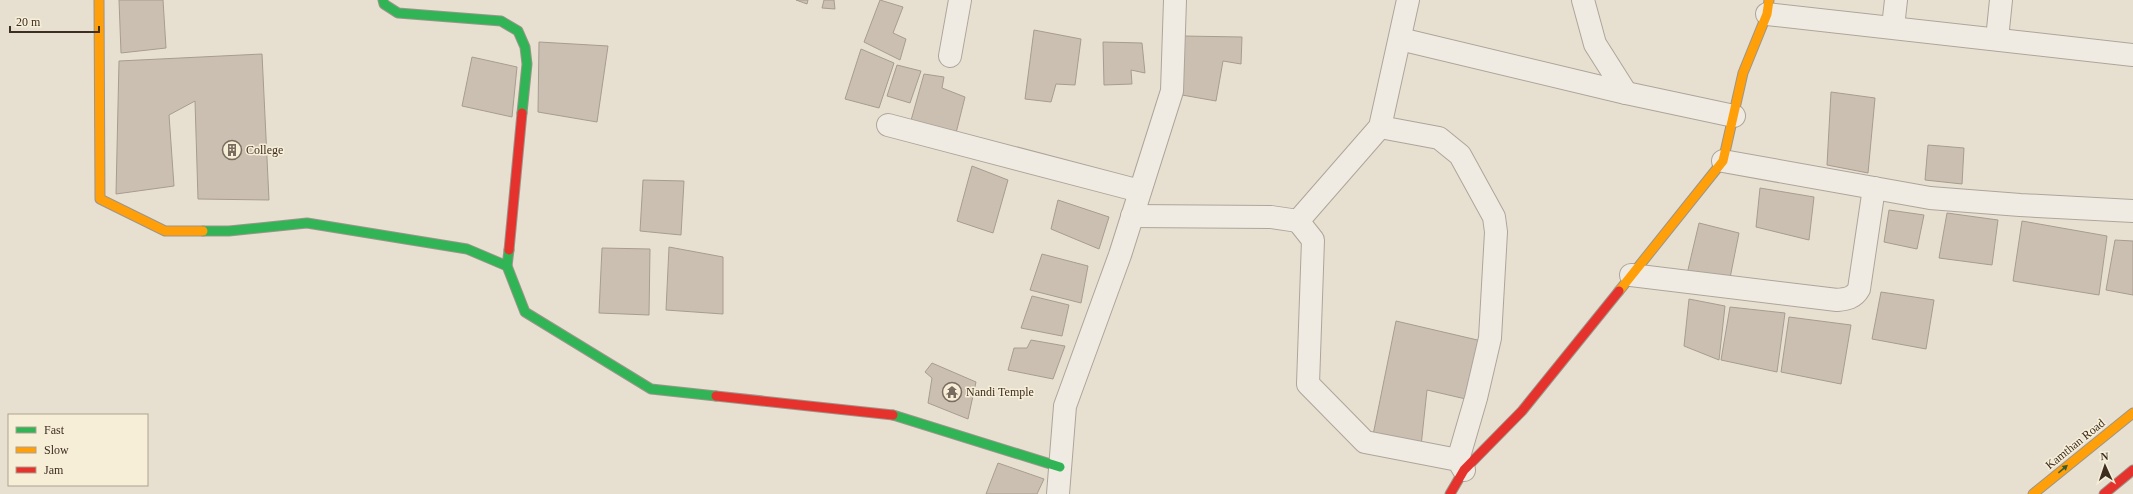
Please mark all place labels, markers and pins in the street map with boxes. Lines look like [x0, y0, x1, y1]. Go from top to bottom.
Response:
building icon: College [221, 139, 243, 161]
place label: College [246, 143, 283, 157]
temple icon: Nandi Temple [941, 381, 963, 403]
place label: Nandi Temple [966, 385, 1034, 399]

